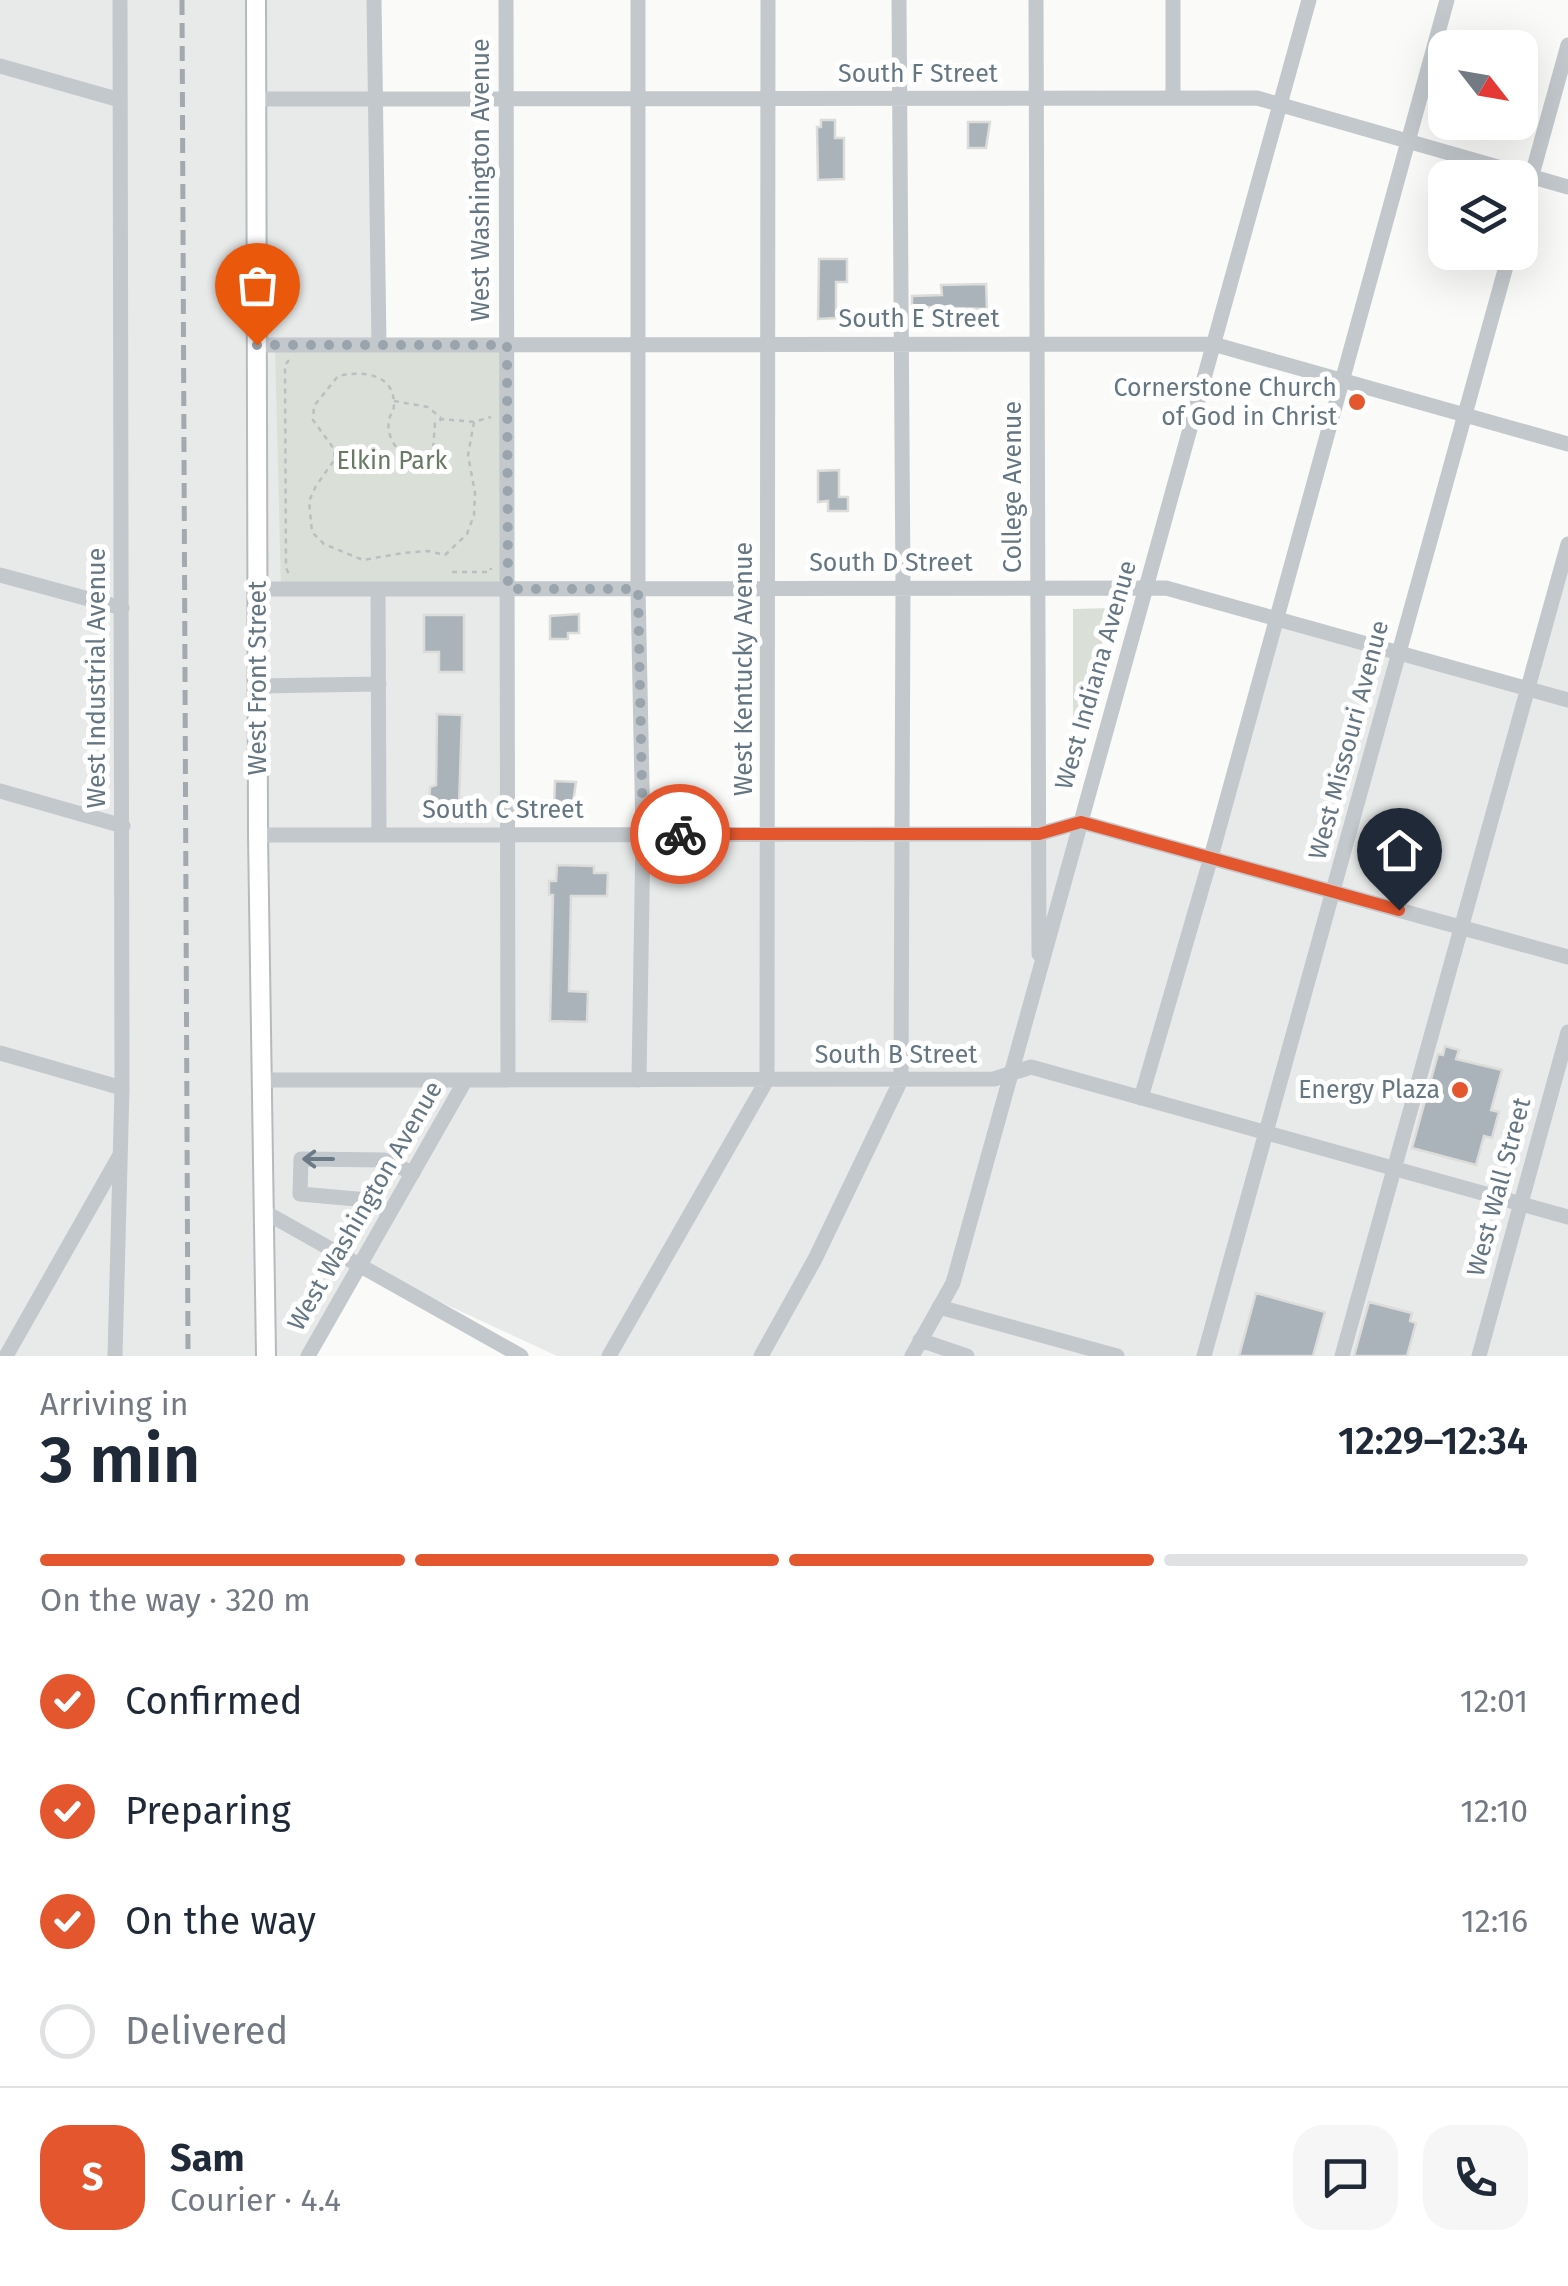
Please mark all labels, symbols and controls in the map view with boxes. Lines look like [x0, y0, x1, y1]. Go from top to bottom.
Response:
north arrow [1428, 30, 1538, 140]
map controls [1428, 30, 1538, 270]
street label: West Washington Avenue [466, 38, 496, 322]
street label: South F Street [838, 59, 999, 89]
button: layers [1428, 160, 1538, 270]
pin [215, 243, 300, 346]
icon: bag [230, 258, 285, 313]
street label: South E Street [839, 304, 1000, 334]
place label: Cornerstone Church of God in Christ [1113, 373, 1338, 432]
marker: Cornerstone Church of God in Christ [1346, 391, 1368, 413]
street label: College Avenue [998, 401, 1028, 573]
park label: Elkin Park [337, 446, 448, 476]
street label: West Kentucky Avenue [729, 542, 759, 796]
street label: West Industrial Avenue [82, 548, 112, 808]
street label: South D Street [809, 548, 974, 578]
street label: West Indiana Avenue [1049, 557, 1143, 793]
street label: West Front Street [243, 580, 273, 775]
street label: West Missouri Avenue [1303, 617, 1395, 863]
courier [630, 784, 730, 884]
street label: South C Street [422, 795, 585, 825]
icon: bike [653, 807, 708, 862]
pin [1357, 808, 1442, 911]
icon: home [1372, 823, 1427, 878]
street label: South B Street [815, 1040, 978, 1070]
place label: Energy Plaza [1298, 1075, 1440, 1105]
street label: West Washington Avenue [281, 1076, 449, 1336]
marker: Energy Plaza [1449, 1079, 1471, 1101]
street label: West Wall Street [1461, 1093, 1538, 1280]
one-way arrow [302, 1150, 335, 1169]
text: Arriving in [40, 1385, 188, 1423]
text: 12:29–12:34 [1338, 1418, 1528, 1464]
text: 3 min [40, 1421, 200, 1499]
text: On the way · 320 m [40, 1581, 311, 1619]
icon: check [40, 1674, 95, 1729]
text: Confirmed [125, 1678, 303, 1724]
text: 12:01 [1460, 1682, 1528, 1720]
icon: check [40, 1784, 95, 1839]
text: Preparing [125, 1788, 291, 1834]
text: 12:10 [1460, 1792, 1528, 1830]
icon: check [40, 1894, 95, 1949]
text: On the way [125, 1898, 316, 1944]
text: 12:16 [1461, 1902, 1528, 1940]
text: Delivered [125, 2008, 288, 2054]
button: chat [1293, 2125, 1398, 2230]
button: phone [1423, 2125, 1528, 2230]
text: Sam [170, 2135, 245, 2181]
text: S [82, 2154, 103, 2200]
text: Courier · 4.4 [170, 2181, 341, 2219]

